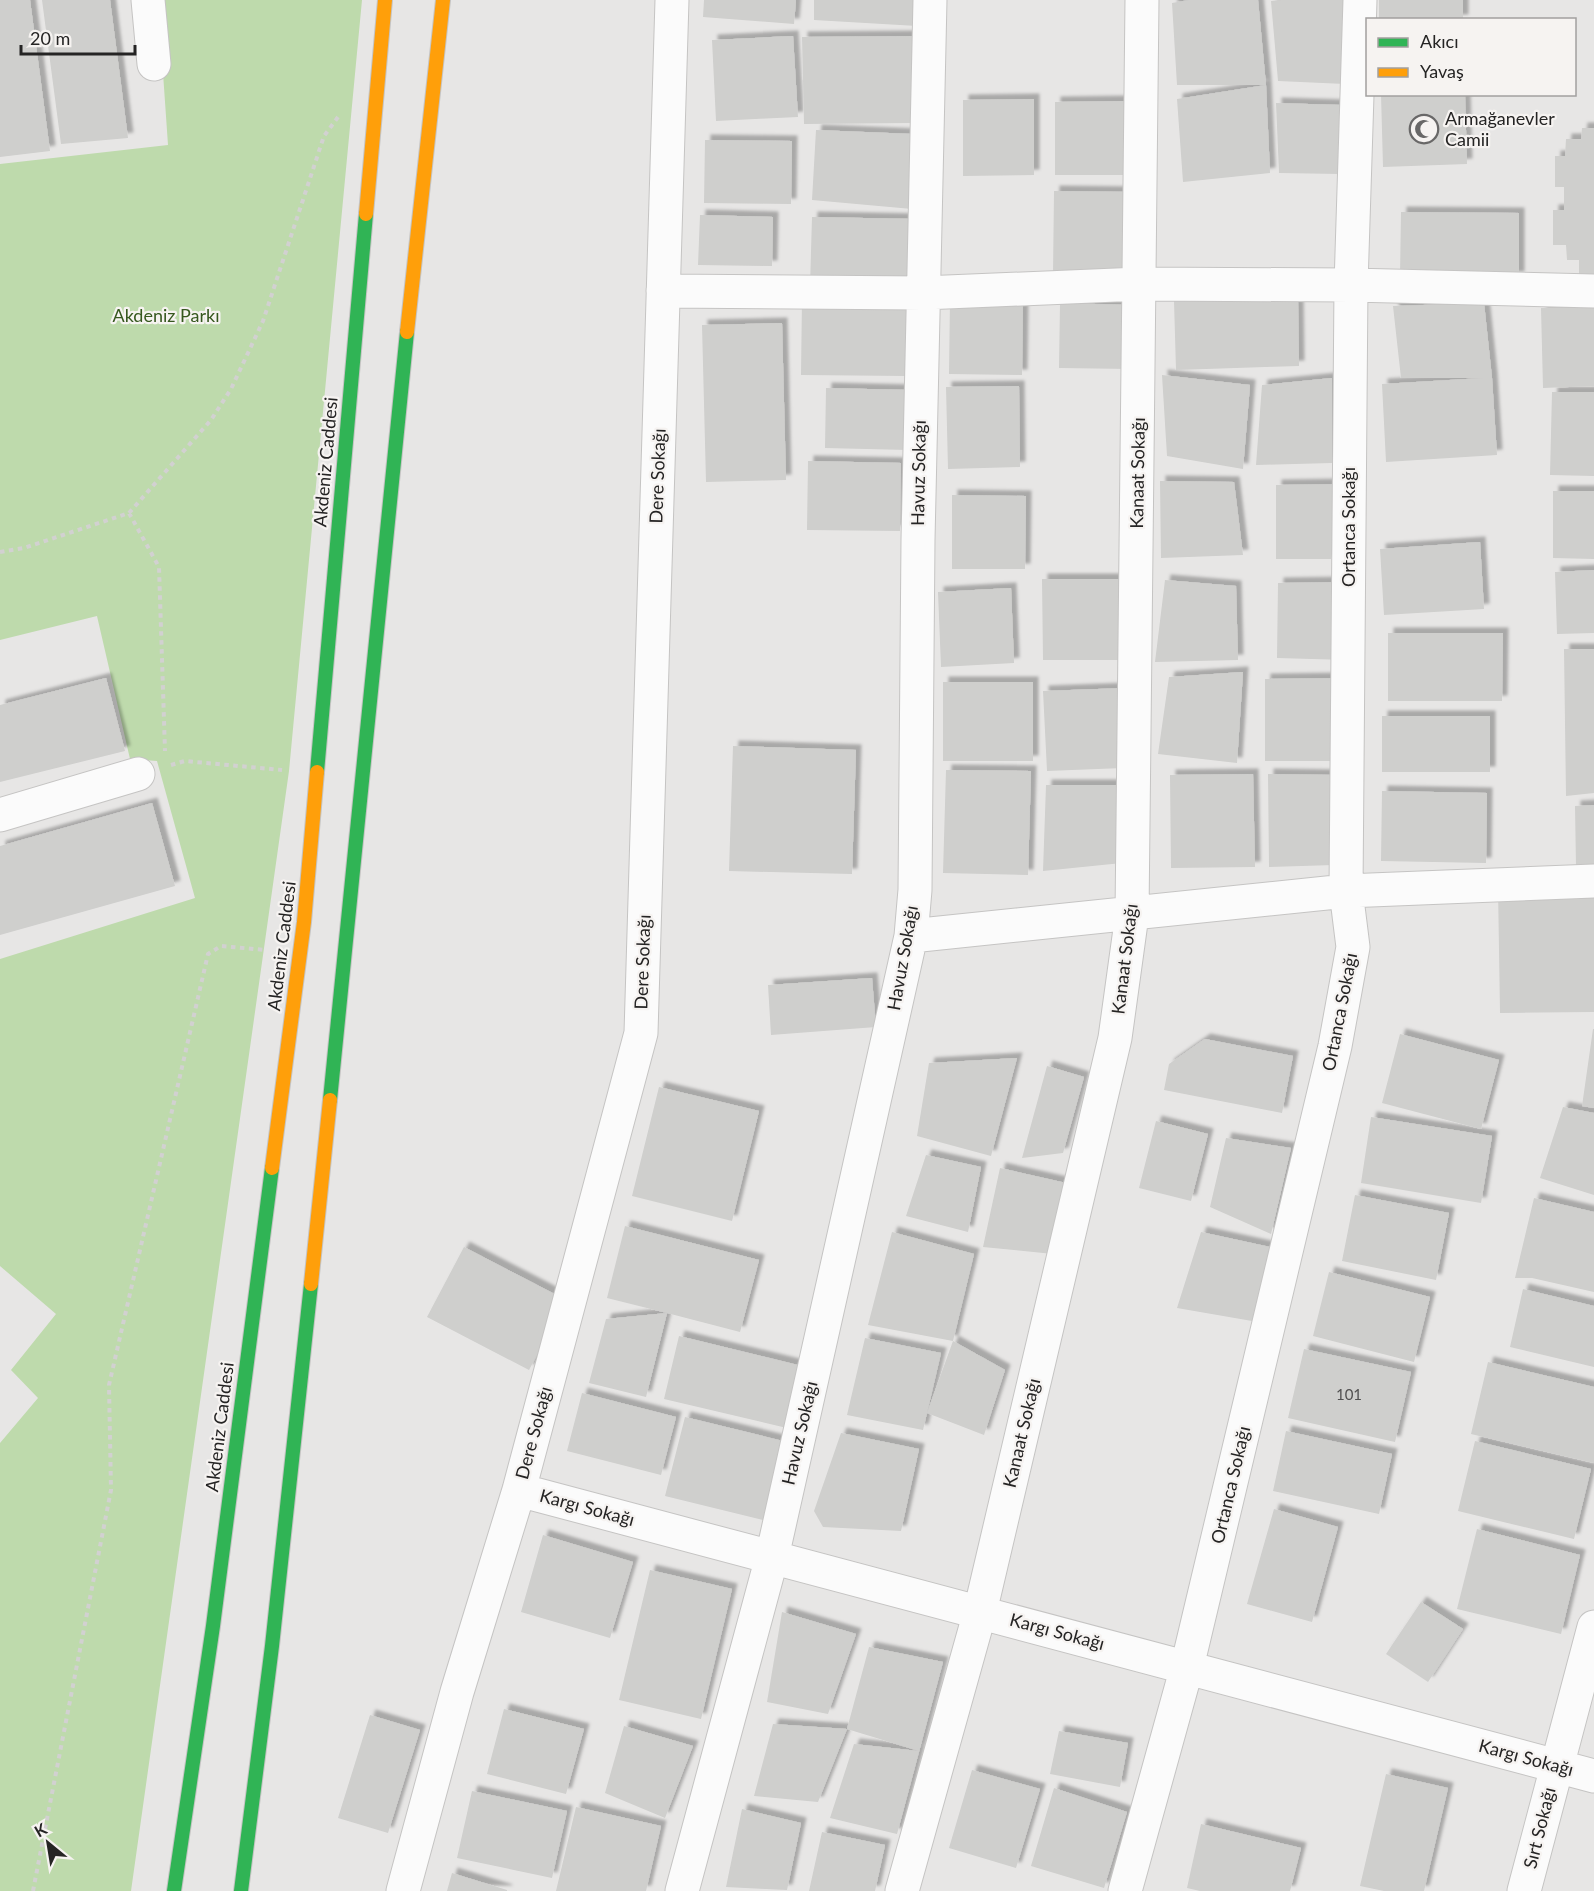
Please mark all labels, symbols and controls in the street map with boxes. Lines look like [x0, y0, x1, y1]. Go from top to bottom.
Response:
scale bar [21, 18, 135, 56]
legend [1366, 18, 1576, 96]
text: 20 m [30, 27, 70, 49]
text: Akıcı [1420, 30, 1459, 52]
text: Yavaş [1420, 60, 1464, 82]
place label: Armağanevler Camii [1445, 107, 1555, 150]
mosque icon: Armağanevler Camii [1408, 113, 1440, 145]
park label: Akdeniz Parkı [112, 304, 220, 326]
street label: Akdeniz Caddesi [308, 396, 342, 528]
street label: Kanaat Sokağı [1125, 417, 1149, 529]
street label: Havuz Sokağı [906, 420, 930, 526]
street label: Dere Sokağı [644, 428, 670, 524]
street label: Ortanca Sokağı [1337, 467, 1359, 587]
street label: Akdeniz Caddesi [262, 880, 300, 1012]
street label: Kanaat Sokağı [1106, 902, 1142, 1016]
street label: Havuz Sokağı [882, 904, 922, 1012]
street label: Dere Sokağı [629, 914, 655, 1010]
street label: Ortanca Sokağı [1317, 951, 1361, 1073]
street label: Akdeniz Caddesi [200, 1361, 238, 1493]
street label: Kanaat Sokağı [998, 1376, 1044, 1490]
street label: Havuz Sokağı [776, 1379, 822, 1487]
street label: Dere Sokağı [510, 1384, 556, 1481]
house number: 101 [1336, 1385, 1362, 1403]
street label: Ortanca Sokağı [1206, 1424, 1254, 1546]
street label: Kargı Sokağı [537, 1484, 637, 1530]
street label: Kargı Sokağı [1007, 1608, 1107, 1654]
street label: Kargı Sokağı [1476, 1734, 1576, 1780]
street label: Sırt Sokağı [1518, 1785, 1560, 1871]
north arrow [18, 1813, 78, 1873]
text: K [31, 1818, 51, 1841]

